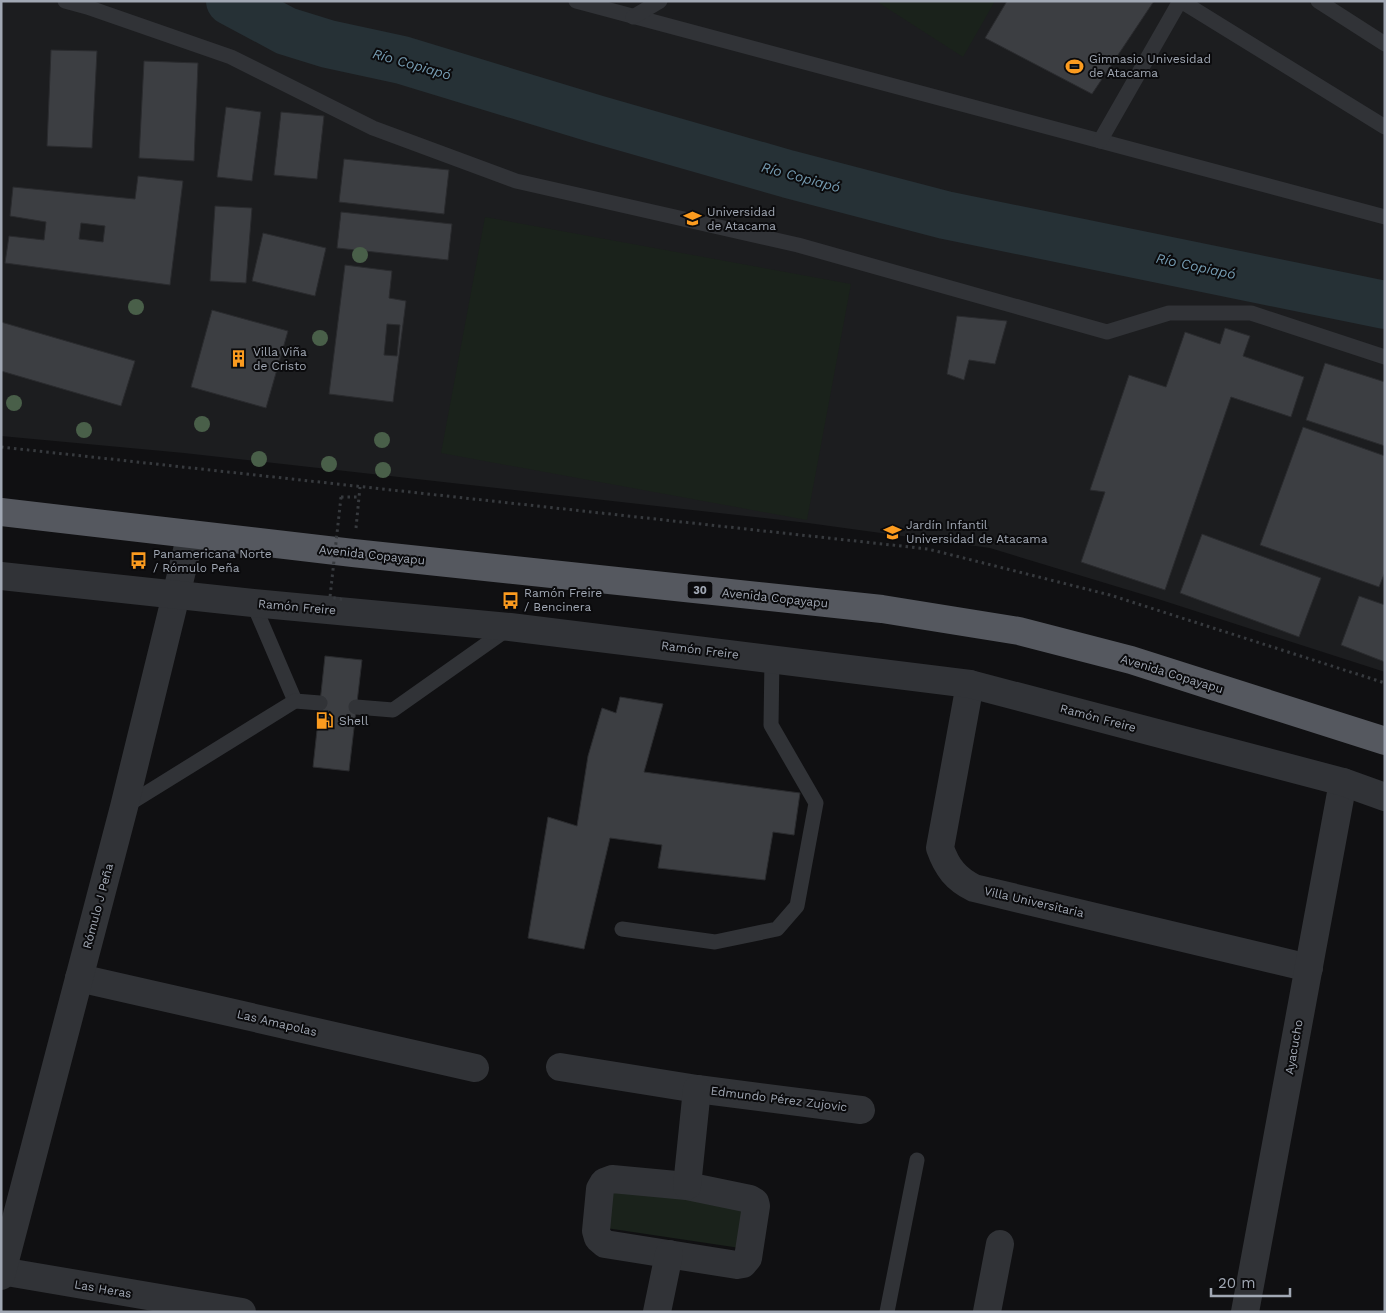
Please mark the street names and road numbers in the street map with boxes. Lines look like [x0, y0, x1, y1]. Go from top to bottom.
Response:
street label: Avenida Copayapu [318, 542, 426, 568]
road number: 30 [688, 582, 712, 598]
street label: Avenida Copayapu [721, 585, 829, 611]
street label: Ramón Freire [257, 597, 337, 617]
street label: Ramón Freire [660, 638, 740, 662]
street label: Avenida Copayapu [1119, 652, 1225, 696]
street label: Ramón Freire [1058, 701, 1138, 735]
street label: Rómulo J Peña [80, 862, 116, 950]
street label: Villa Universitaria [983, 884, 1085, 920]
street label: Las Amapolas [236, 1007, 318, 1039]
street label: Ayacucho [1282, 1018, 1306, 1076]
street label: Edmundo Pérez Zujovic [710, 1084, 848, 1114]
street label: Las Heras [73, 1277, 133, 1301]

